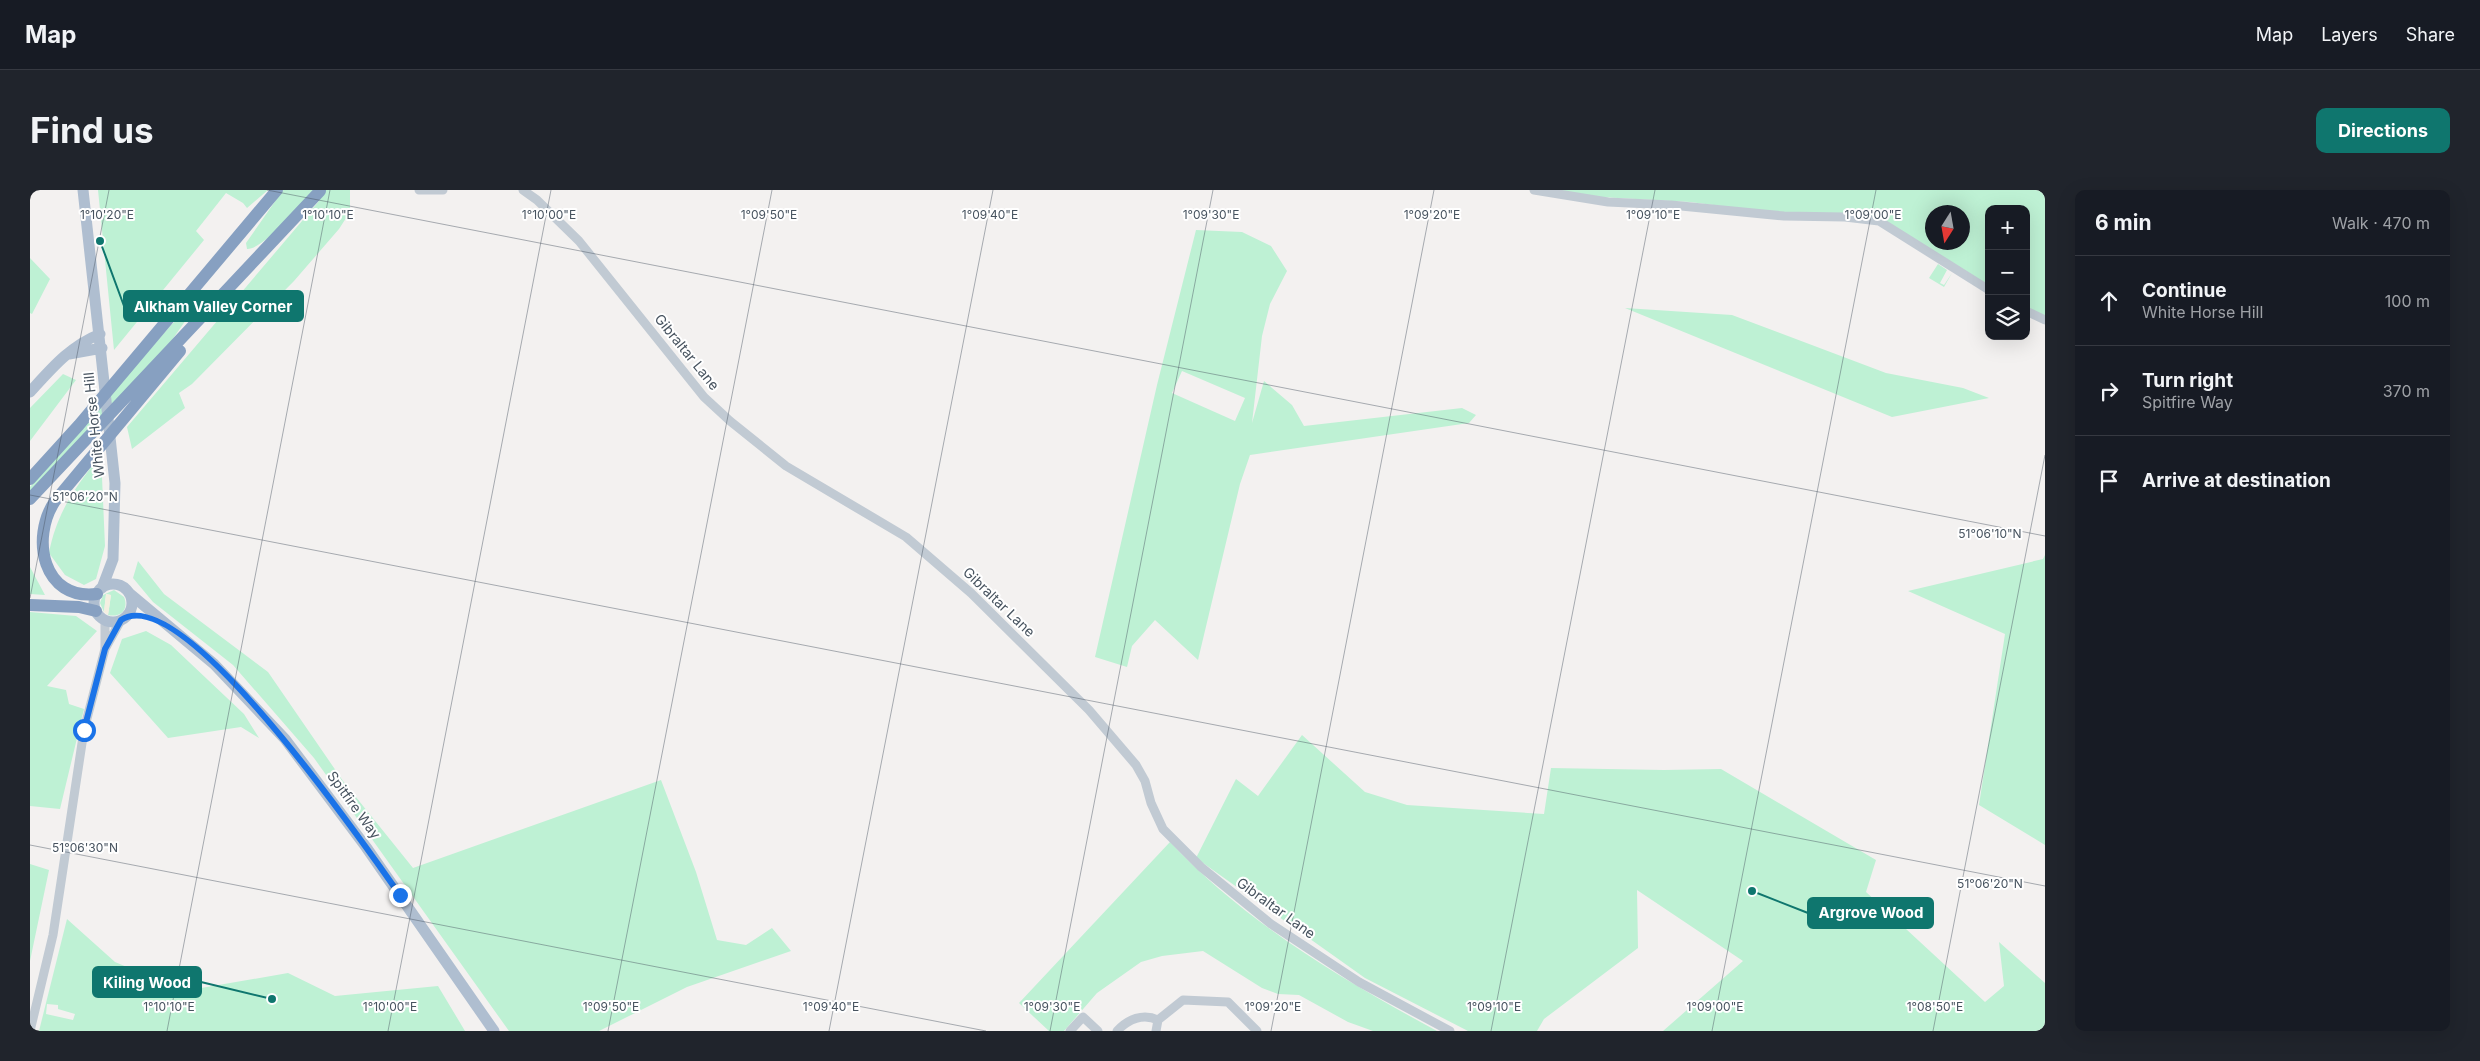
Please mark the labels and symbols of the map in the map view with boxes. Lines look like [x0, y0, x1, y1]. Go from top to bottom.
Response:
north arrow [1925, 205, 1970, 250]
text: 1°10'20"E [80, 207, 134, 222]
text: 1°10'10"E [302, 207, 354, 222]
text: 1°10'00"E [522, 207, 576, 222]
text: 1°09'50"E [741, 207, 797, 222]
text: 1°09'40"E [962, 207, 1018, 222]
text: 1°09'30"E [1183, 207, 1239, 222]
text: 1°09'20"E [1404, 207, 1460, 222]
text: 1°09'10"E [1626, 207, 1680, 222]
text: 1°09'00"E [1845, 207, 1901, 222]
callout: Alkham Valley Corner [124, 291, 303, 321]
text: Alkham Valley Corner [134, 297, 292, 316]
street label: Gibraltar Lane [651, 310, 723, 393]
street label: White Horse Hill [80, 371, 108, 479]
text: 51°06'20"N [52, 489, 118, 504]
text: 51°06'10"N [1958, 526, 2022, 541]
street label: Gibraltar Lane [960, 563, 1039, 640]
route start [73, 719, 96, 742]
street label: Spitfire Way [324, 768, 385, 842]
text: 51°06'30"N [52, 840, 118, 855]
street label: Gibraltar Lane [1234, 873, 1319, 942]
text: 51°06'20"N [1957, 876, 2023, 891]
route end [389, 884, 412, 907]
callout: Argrove Wood [1808, 898, 1933, 928]
text: Argrove Wood [1819, 903, 1923, 922]
callout: Kiling Wood [93, 967, 201, 997]
text: Kiling Wood [103, 973, 191, 992]
text: 1°10'10"E [143, 999, 195, 1014]
text: 1°10'00"E [363, 999, 417, 1014]
text: 1°09'50"E [583, 999, 639, 1014]
text: 1°09'40"E [803, 999, 859, 1014]
text: 1°09'30"E [1024, 999, 1080, 1014]
text: 1°09'20"E [1245, 999, 1301, 1014]
text: 1°09'10"E [1467, 999, 1521, 1014]
text: 1°09'00"E [1687, 999, 1743, 1014]
text: 1°08'50"E [1907, 999, 1963, 1014]

